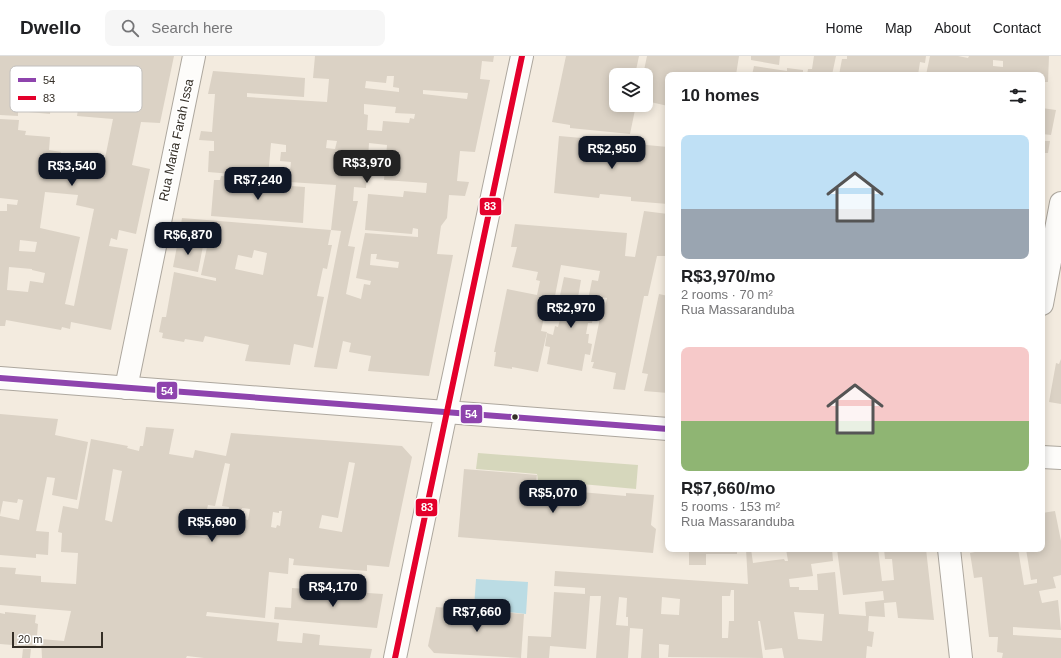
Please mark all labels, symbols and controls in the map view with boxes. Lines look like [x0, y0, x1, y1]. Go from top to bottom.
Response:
search box [105, 10, 385, 46]
text: Dwello [20, 17, 81, 38]
icon: search [119, 17, 141, 39]
text: Search here [151, 19, 233, 36]
text: Home [826, 20, 863, 36]
text: Map [885, 20, 912, 36]
text: About [934, 20, 971, 36]
text: Contact [993, 20, 1041, 36]
legend [10, 66, 142, 112]
map controls [609, 68, 653, 112]
button: layers [609, 68, 653, 112]
text: 54 [43, 74, 55, 86]
street label: Rua Maria Farah Issa [156, 77, 196, 203]
icon: filters [1007, 85, 1029, 107]
text: 10 homes [681, 86, 759, 105]
text: 83 [43, 92, 55, 104]
pin: R$2,950 [575, 136, 649, 170]
text: R$2,950 [587, 141, 637, 156]
pin: R$3,970 [330, 150, 404, 184]
pin: R$3,540 [35, 153, 109, 187]
text: R$3,970 [342, 155, 392, 170]
text: R$3,540 [47, 158, 97, 173]
icon: home [819, 161, 891, 233]
pin: R$7,240 [221, 167, 295, 201]
text: R$7,240 [233, 172, 283, 187]
line badge: 83 [479, 197, 502, 216]
text: 83 [484, 200, 496, 212]
pin: R$6,870 [151, 222, 225, 256]
text: R$6,870 [163, 227, 213, 242]
text: R$3,970/mo [681, 267, 776, 286]
text: 2 rooms · 70 m² [681, 287, 773, 302]
pin: R$2,970 [534, 295, 608, 329]
text: R$2,970 [546, 300, 596, 315]
text: Rua Massaranduba [681, 302, 794, 317]
icon: home [819, 373, 891, 445]
line badge: 54 [156, 381, 178, 400]
text: 54 [161, 385, 174, 397]
line badge: 54 [460, 404, 483, 424]
text: 54 [465, 408, 478, 420]
unlabelled marker [510, 412, 520, 422]
text: R$7,660/mo [681, 479, 776, 498]
pin: R$5,070 [516, 480, 590, 514]
text: R$5,070 [528, 485, 578, 500]
line badge: 83 [415, 498, 438, 517]
text: 5 rooms · 153 m² [681, 499, 780, 514]
text: 83 [421, 501, 433, 513]
pin: R$5,690 [175, 509, 249, 543]
text: R$5,690 [187, 514, 237, 529]
text: Rua Massaranduba [681, 514, 794, 529]
pin: R$4,170 [296, 574, 370, 608]
text: R$4,170 [308, 579, 358, 594]
pin: R$7,660 [440, 599, 514, 633]
text: R$7,660 [452, 604, 502, 619]
scale bar [12, 630, 103, 649]
text: 20 m [18, 633, 42, 645]

